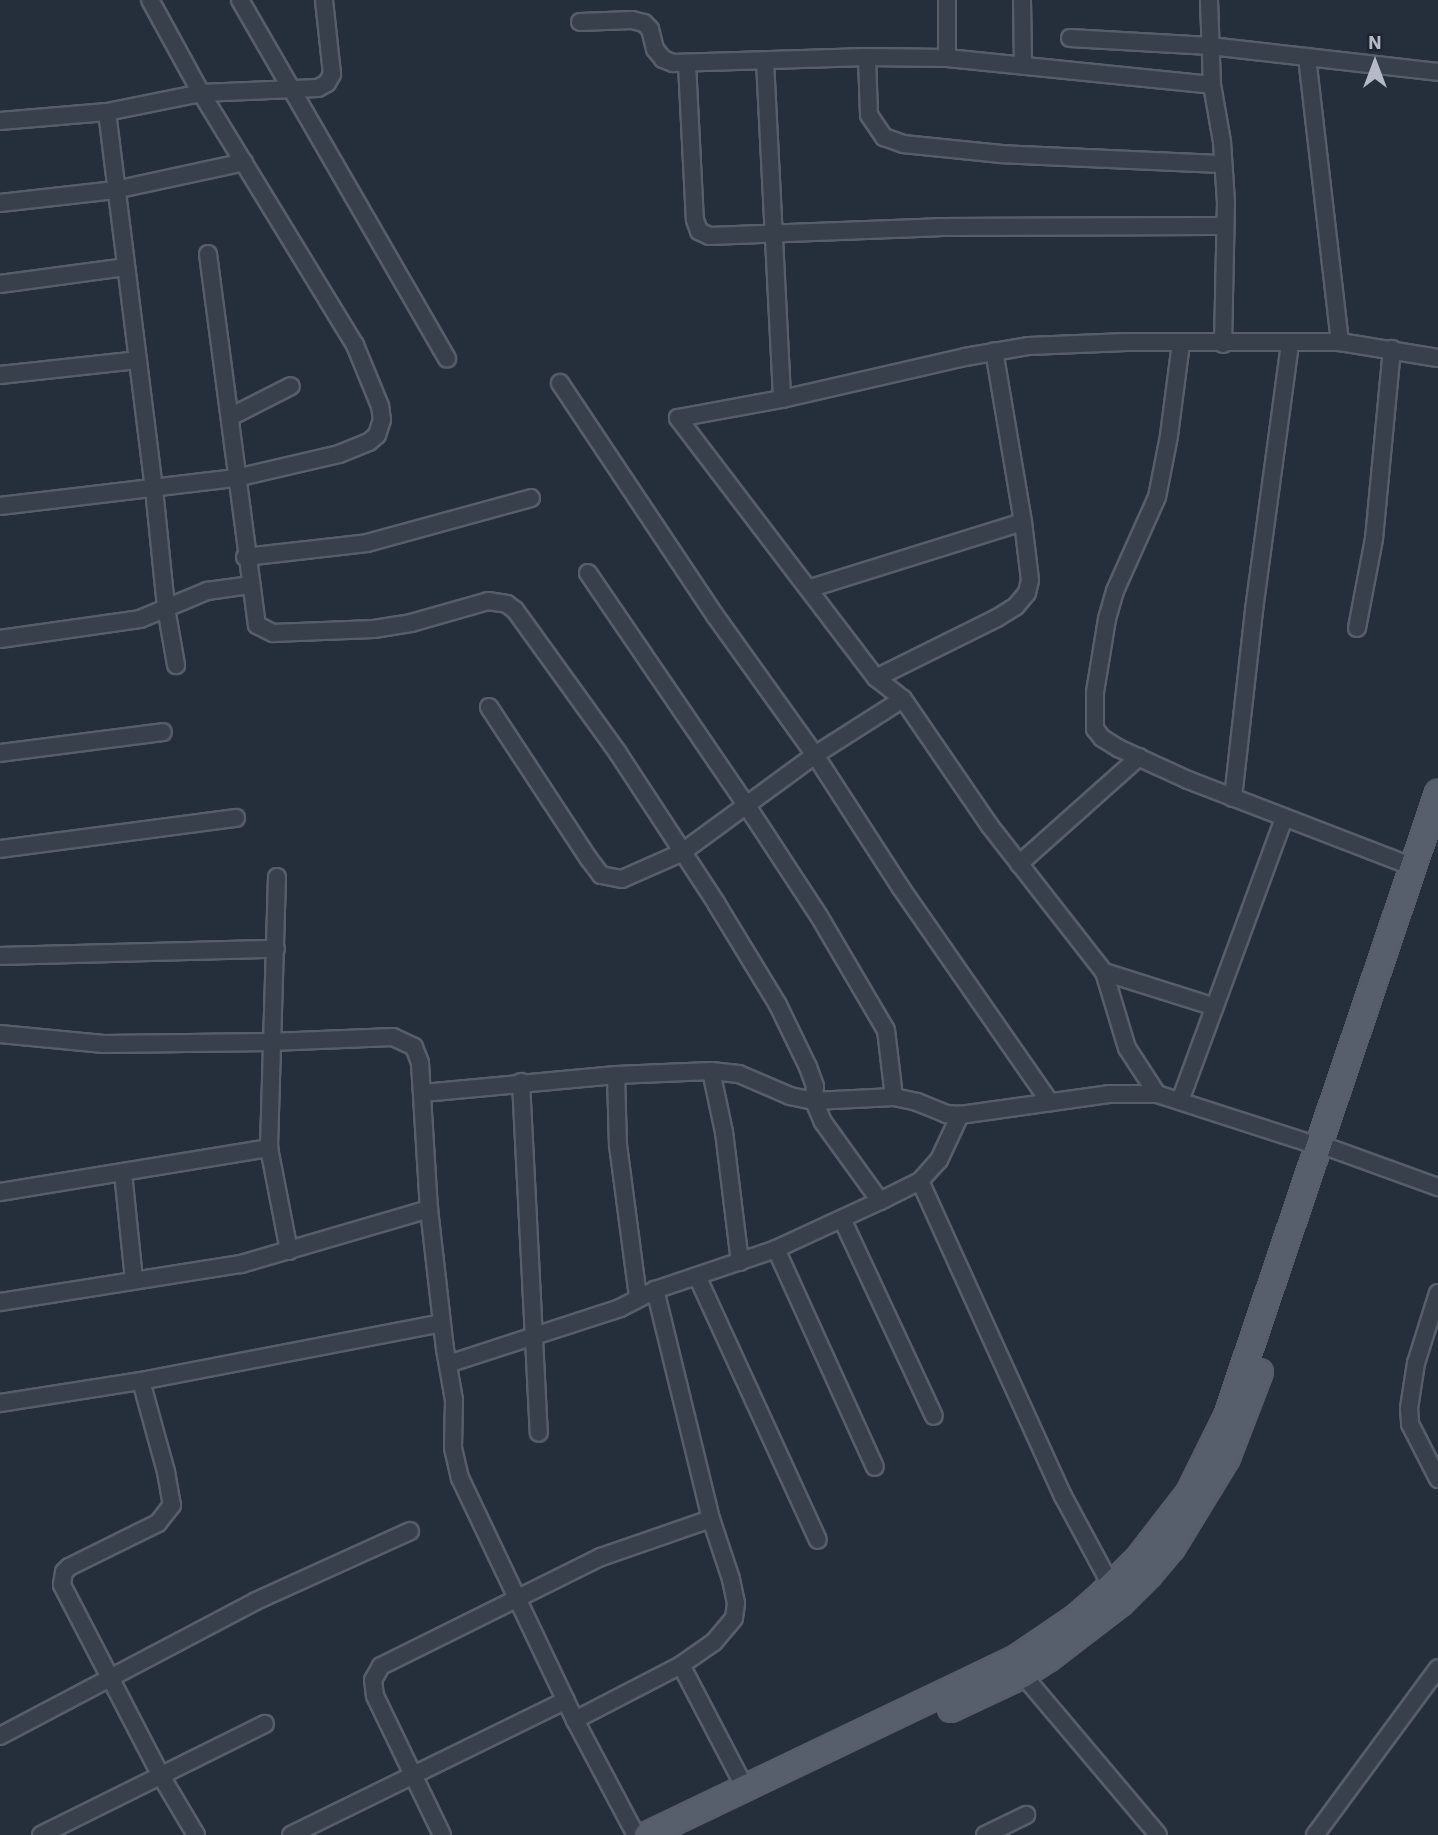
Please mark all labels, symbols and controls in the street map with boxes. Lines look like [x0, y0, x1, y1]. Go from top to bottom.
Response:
north arrow [1340, 28, 1410, 98]
text: N [1368, 30, 1382, 54]

